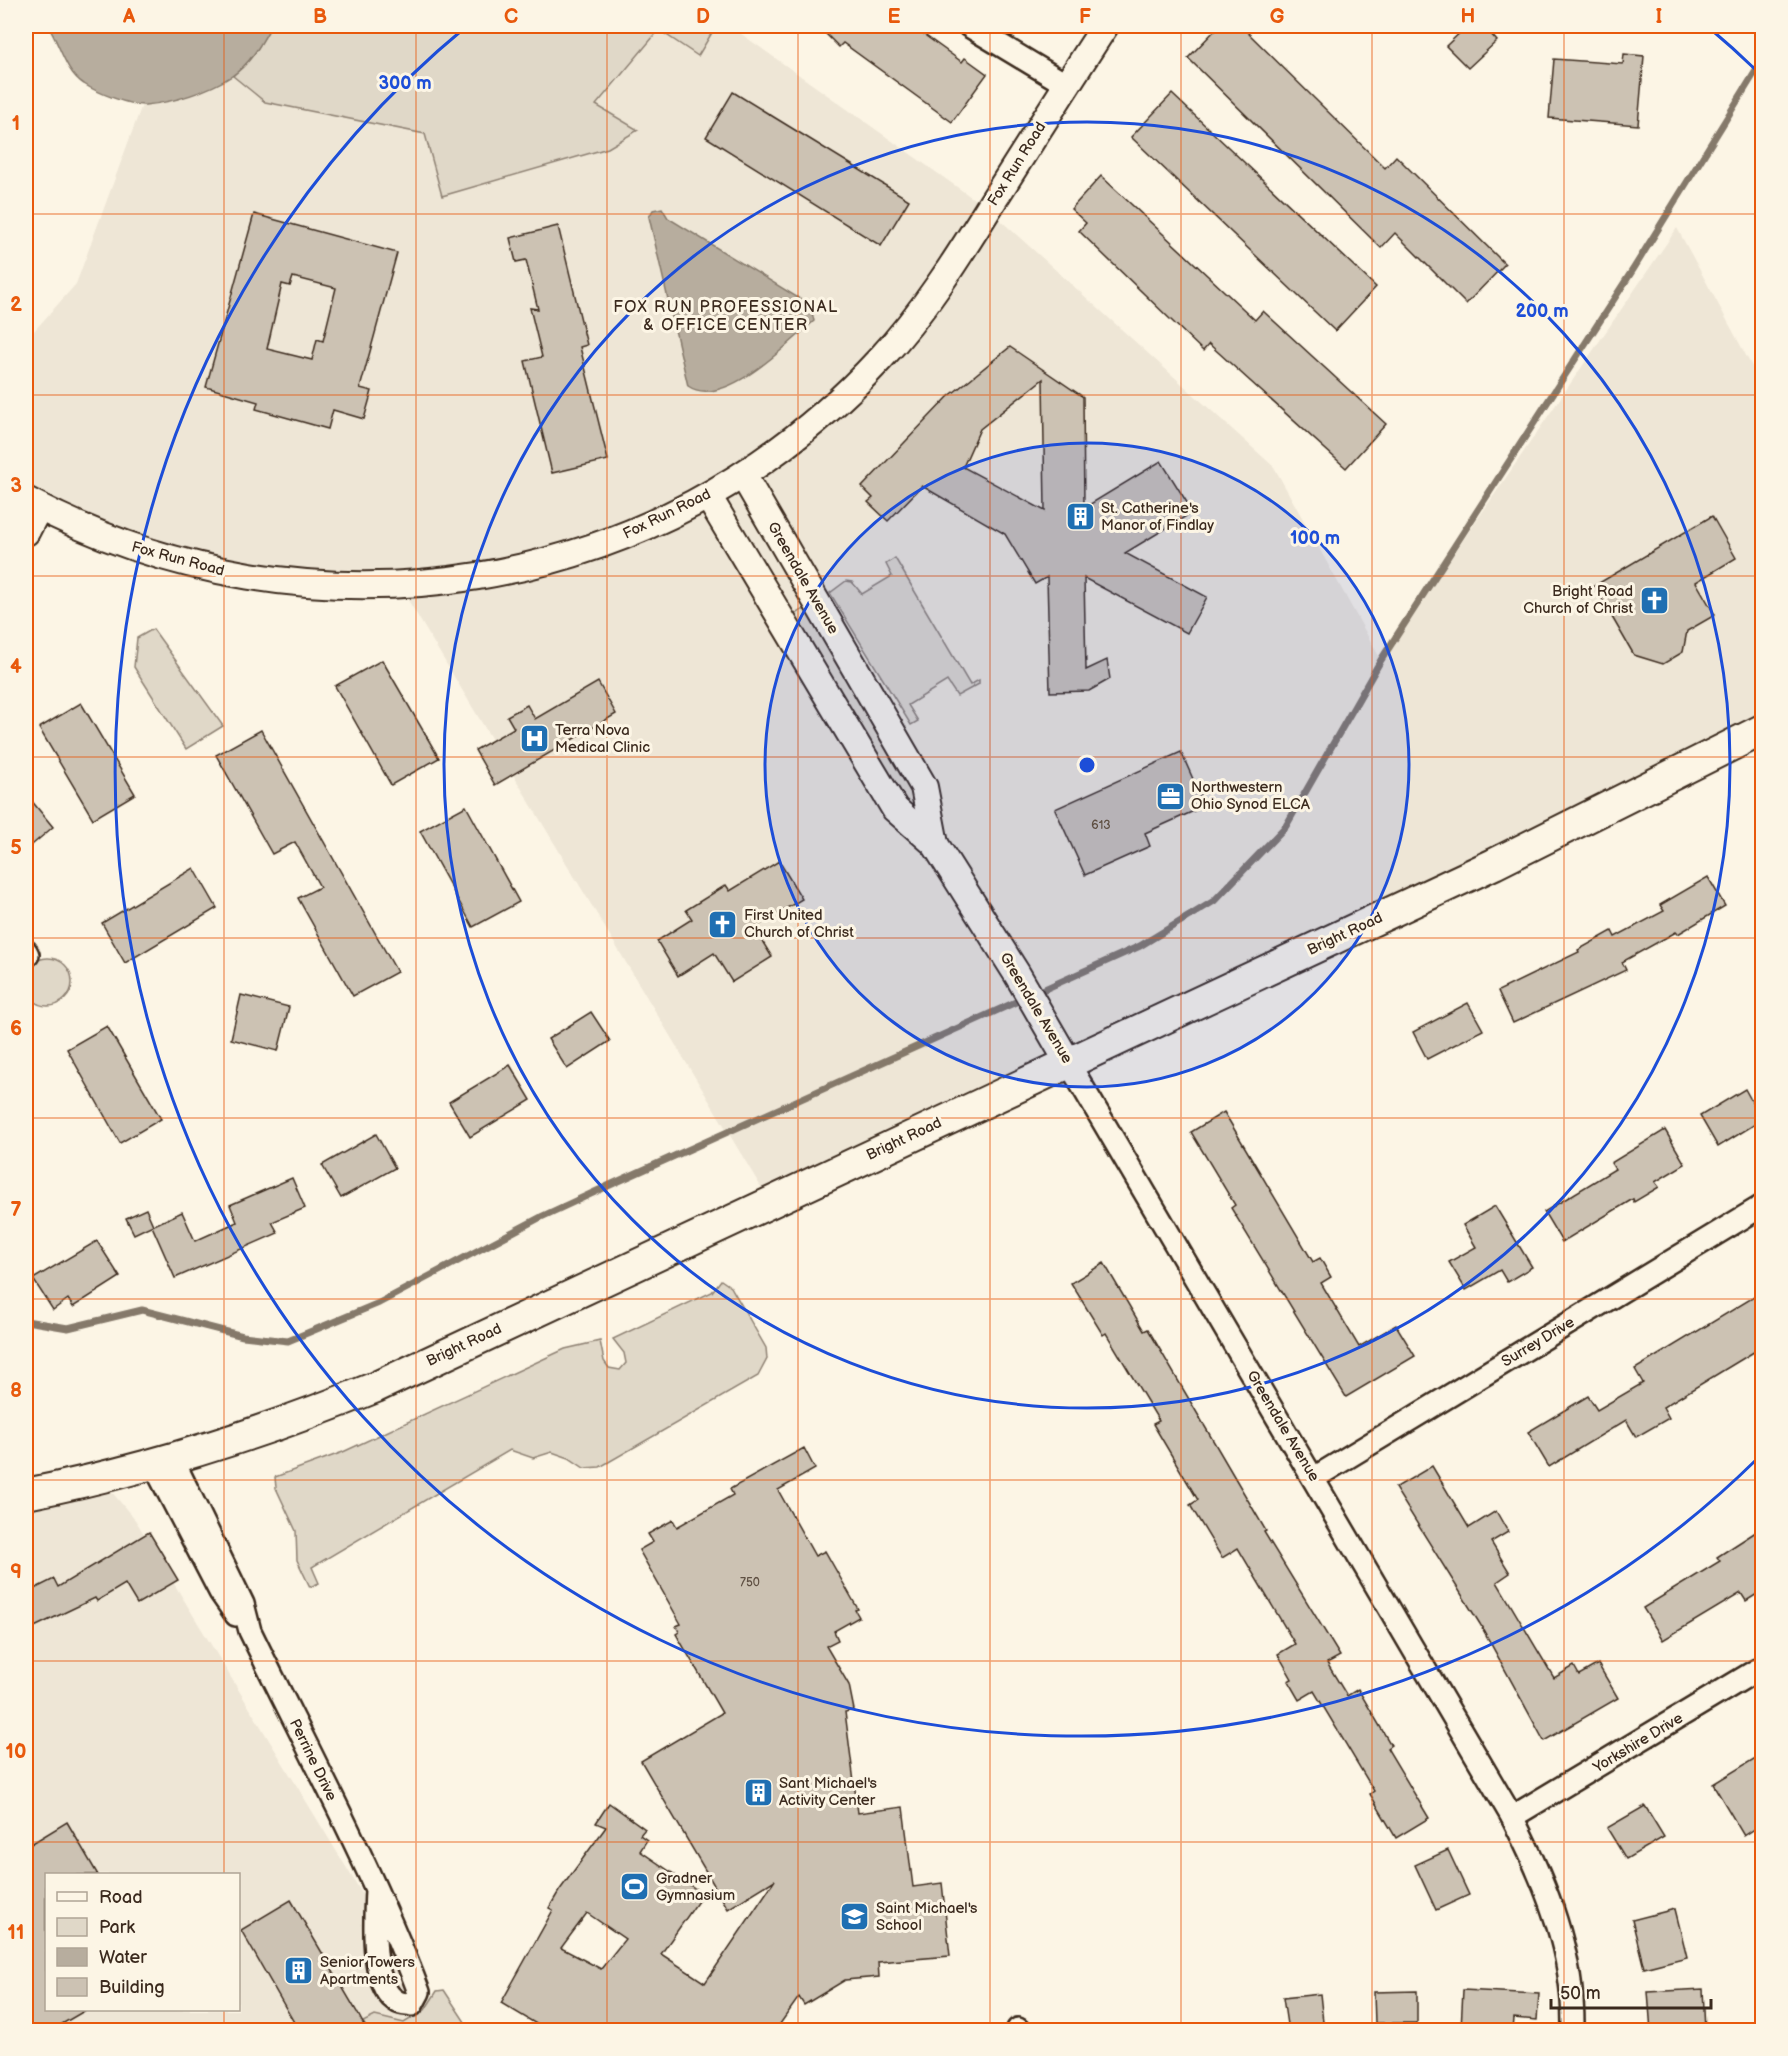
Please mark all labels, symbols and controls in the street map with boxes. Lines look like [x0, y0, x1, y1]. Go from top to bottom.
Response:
text: A [122, 5, 136, 29]
text: B [313, 5, 327, 29]
text: C [504, 5, 518, 29]
text: D [696, 5, 710, 29]
text: E [888, 5, 901, 29]
text: F [1079, 5, 1091, 29]
text: G [1270, 5, 1285, 29]
text: H [1461, 5, 1475, 29]
text: I [1656, 5, 1662, 29]
text: 300 m [378, 73, 432, 94]
text: 1 [12, 112, 20, 136]
street label: Fox Run Road [984, 119, 1050, 209]
text: 2 [10, 293, 22, 317]
district label: FOX RUN PROFESSIONAL & OFFICE CENTER [613, 298, 839, 335]
text: 200 m [1515, 301, 1569, 322]
text: 3 [10, 474, 22, 498]
street label: Fox Run Road [620, 485, 714, 543]
place label: St. Catherine's Manor of Findlay [1101, 499, 1214, 535]
building icon: St. Catherine's Manor of Findlay [1064, 501, 1096, 533]
street label: Greendale Avenue [763, 519, 843, 637]
text: 100 m [1290, 528, 1340, 549]
street label: Fox Run Road [129, 537, 227, 581]
place label: Bright Road Church of Christ [1523, 582, 1633, 618]
church icon: Bright Road Church of Christ [1638, 584, 1670, 616]
text: 4 [10, 655, 22, 679]
place label: Terra Nova Medical Clinic [555, 721, 650, 757]
hospital icon: Terra Nova Medical Clinic [518, 723, 550, 755]
centre of rings [1077, 755, 1097, 775]
place label: Northwestern Ohio Synod ELCA [1191, 778, 1311, 814]
office icon: Northwestern Ohio Synod ELCA [1154, 780, 1186, 812]
house number: 613 [1091, 818, 1111, 833]
text: 5 [10, 836, 22, 860]
place label: First United Church of Christ [744, 906, 854, 942]
church icon: First United Church of Christ [707, 908, 739, 940]
street label: Bright Road [1304, 908, 1386, 960]
street label: Greendale Avenue [995, 949, 1077, 1067]
text: 6 [10, 1017, 22, 1041]
street label: Bright Road [863, 1113, 945, 1165]
text: 7 [10, 1198, 22, 1222]
street label: Surrey Drive [1498, 1313, 1578, 1371]
street label: Bright Road [423, 1319, 505, 1371]
street label: Greendale Avenue [1242, 1367, 1324, 1485]
text: 8 [10, 1379, 22, 1403]
text: 9 [10, 1560, 22, 1584]
house number: 750 [740, 1575, 760, 1590]
street label: Yorkshire Drive [1589, 1709, 1686, 1778]
street label: Perrine Drive [285, 1716, 341, 1804]
text: 10 [6, 1740, 26, 1764]
place label: Sant Michael's Activity Center [779, 1774, 877, 1810]
building icon: Sant Michael's Activity Center [742, 1776, 774, 1808]
place label: Gradner Gymnasium [656, 1869, 735, 1905]
sports icon: Gradner Gymnasium [619, 1871, 651, 1903]
legend [45, 1873, 240, 2011]
text: Road [99, 1887, 143, 1908]
place label: Saint Michael's School [876, 1899, 978, 1935]
school or university icon: Saint Michael's School [839, 1901, 871, 1933]
text: Park [99, 1917, 135, 1938]
text: 11 [8, 1921, 24, 1945]
text: Water [99, 1947, 147, 1968]
place label: Senior Towers Apartments [320, 1953, 416, 1989]
building icon: Senior Towers Apartments [283, 1955, 315, 1987]
scale bar [1551, 1972, 1712, 2010]
text: Building [99, 1977, 165, 1998]
text: 50 m [1560, 1983, 1601, 2004]

